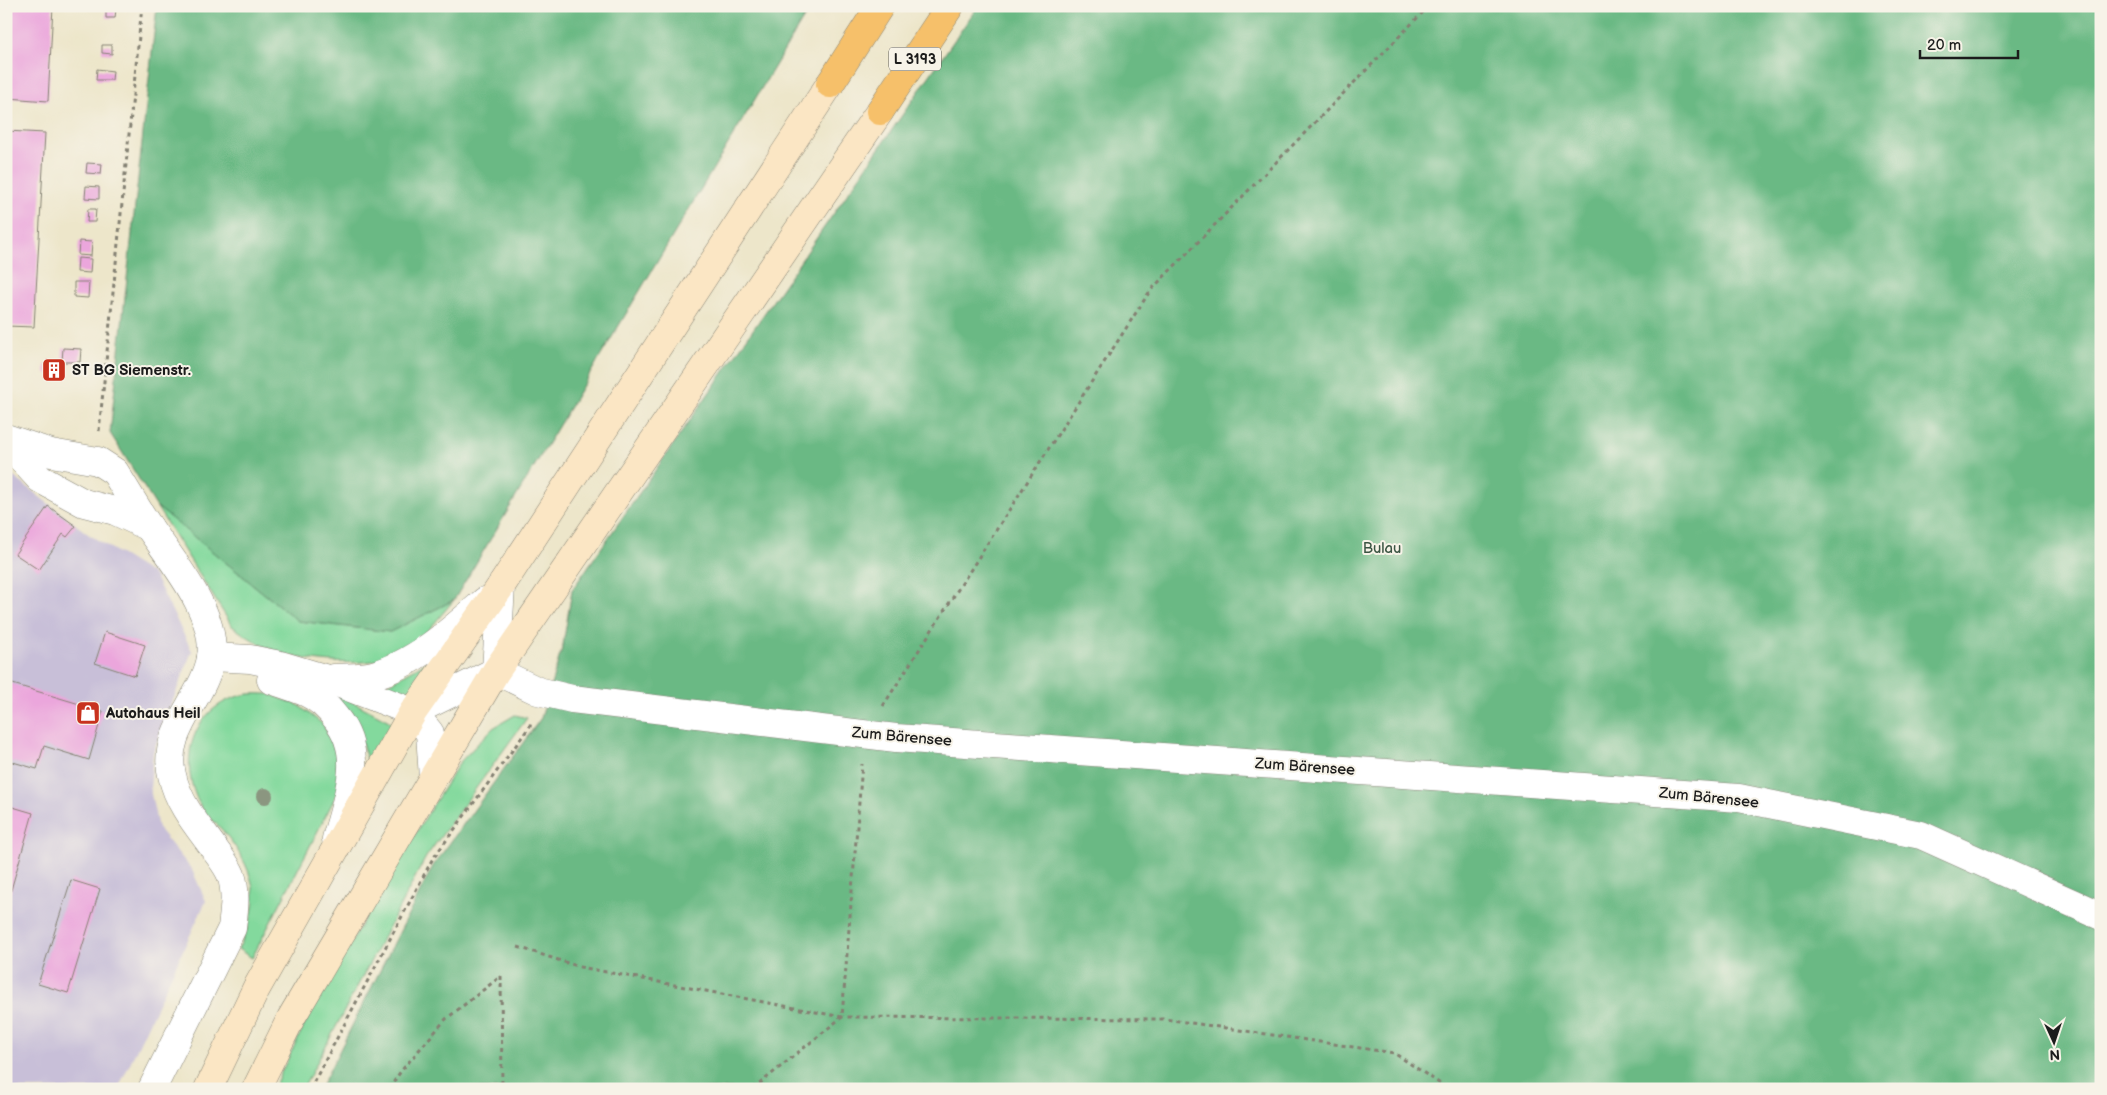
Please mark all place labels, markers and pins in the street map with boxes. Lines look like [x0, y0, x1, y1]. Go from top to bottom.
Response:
building icon: ST BG Siemenstr. [41, 357, 67, 383]
place label: ST BG Siemenstr. [72, 361, 191, 380]
shop icon: Autohaus Heil [75, 700, 101, 726]
place label: Autohaus Heil [105, 704, 201, 723]

